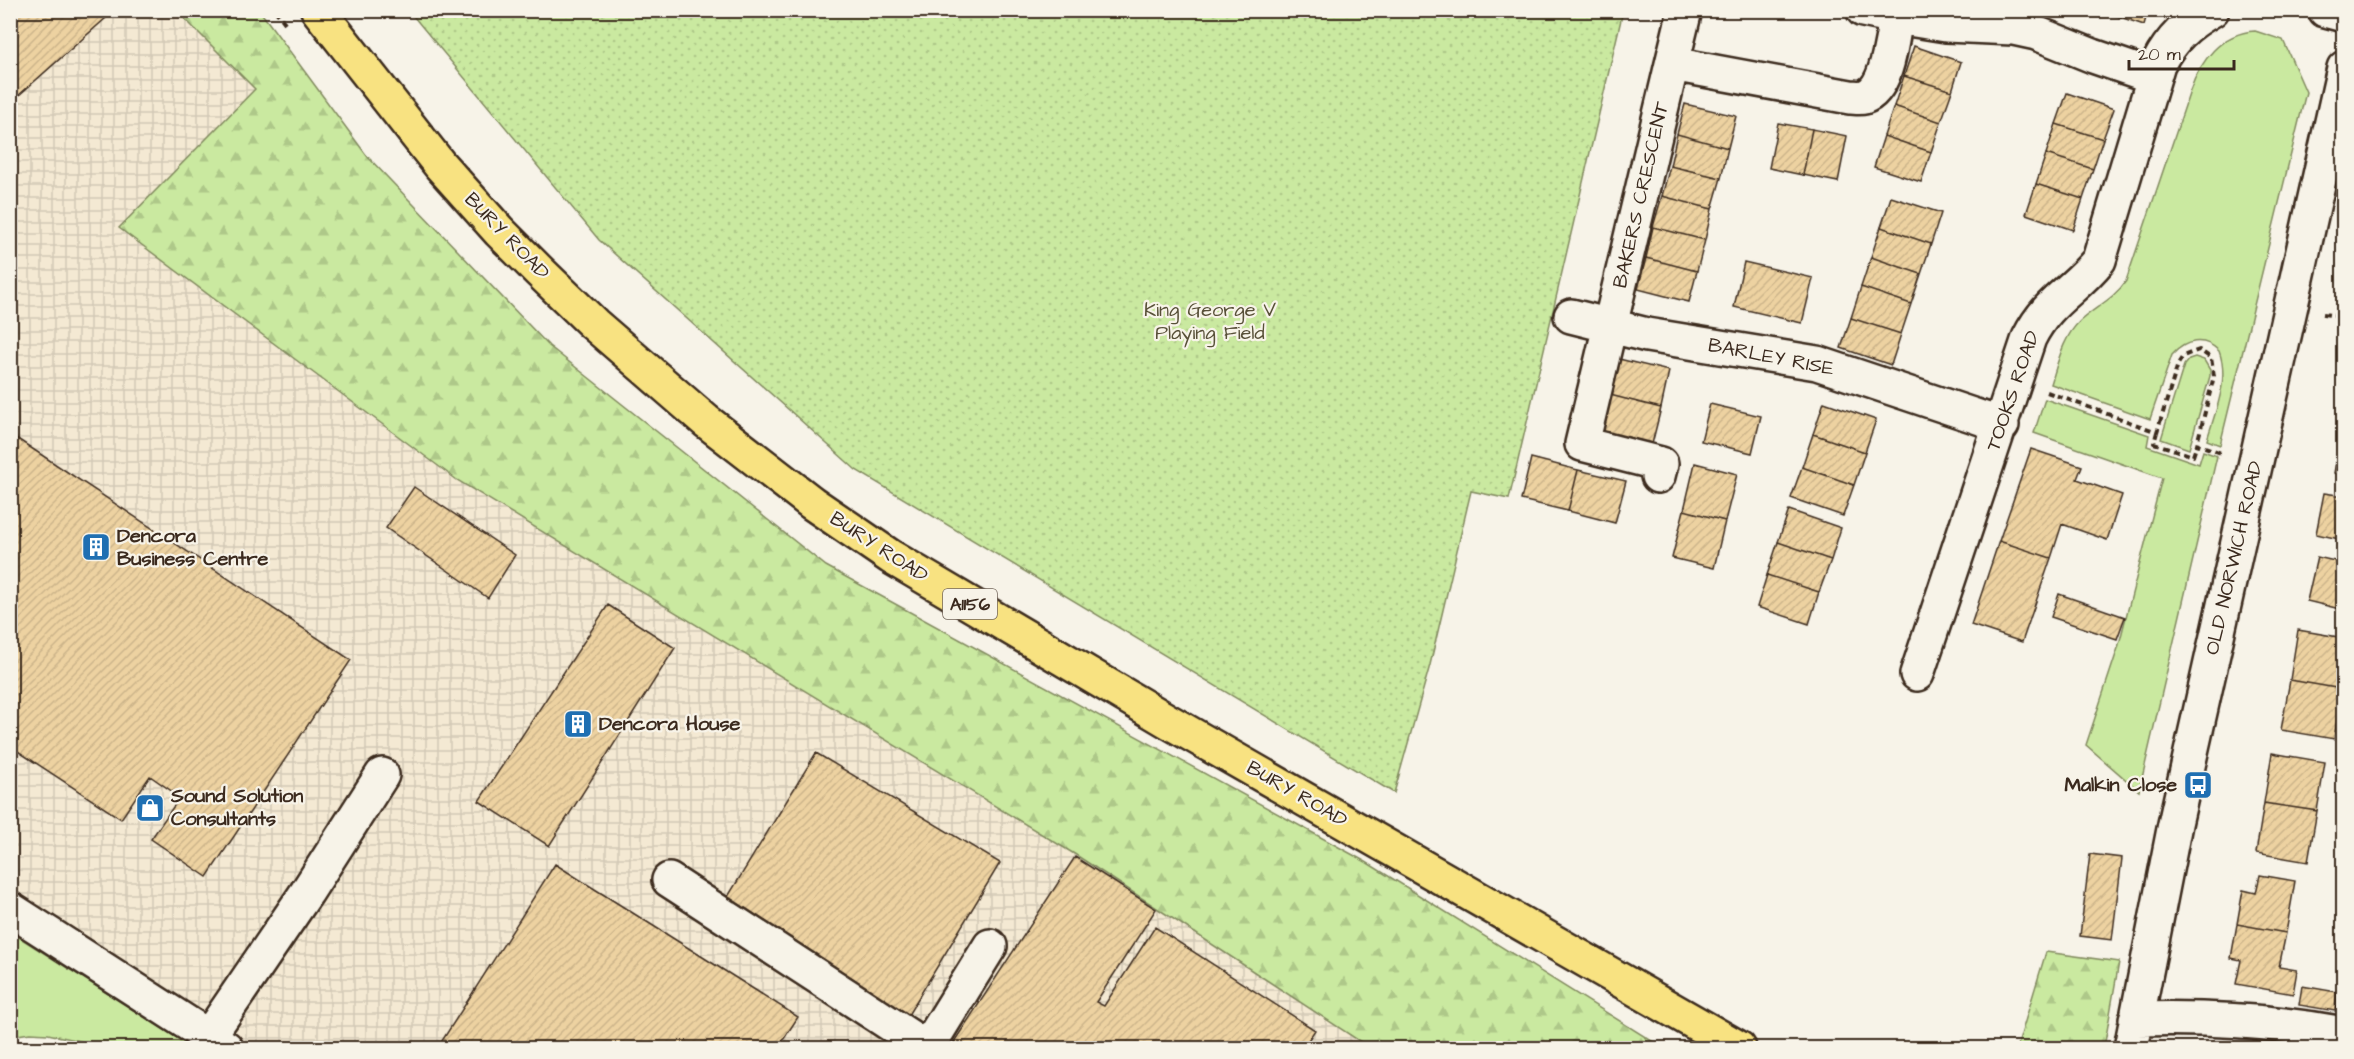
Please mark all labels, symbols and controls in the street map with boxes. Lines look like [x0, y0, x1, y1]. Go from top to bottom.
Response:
scale bar [2129, 33, 2234, 71]
text: 20 m [2138, 42, 2181, 67]
street label: BAKERS CRESCENT [1606, 99, 1676, 291]
street label: BURY ROAD [458, 186, 556, 286]
park label: King George V Playing Field [1144, 296, 1277, 348]
street label: TOOKS ROAD [1979, 327, 2047, 455]
street label: BARLEY RISE [1706, 331, 1836, 383]
street label: OLD NORWICH ROAD [2198, 458, 2270, 658]
street label: BURY ROAD [824, 505, 934, 589]
place label: Dencora Business Centre [117, 522, 268, 573]
building icon: Dencora Business Centre [80, 531, 112, 563]
road number: A1156 [943, 589, 997, 619]
building icon: Dencora House [562, 708, 594, 740]
place label: Dencora House [599, 710, 740, 738]
street label: BURY ROAD [1242, 754, 1352, 834]
bus stop icon: Malkin Close [2182, 769, 2214, 801]
place label: Malkin Close [2064, 771, 2177, 799]
place label: Sound Solution Consultants [170, 782, 303, 833]
shop icon: Sound Solution Consultants [134, 792, 166, 824]

